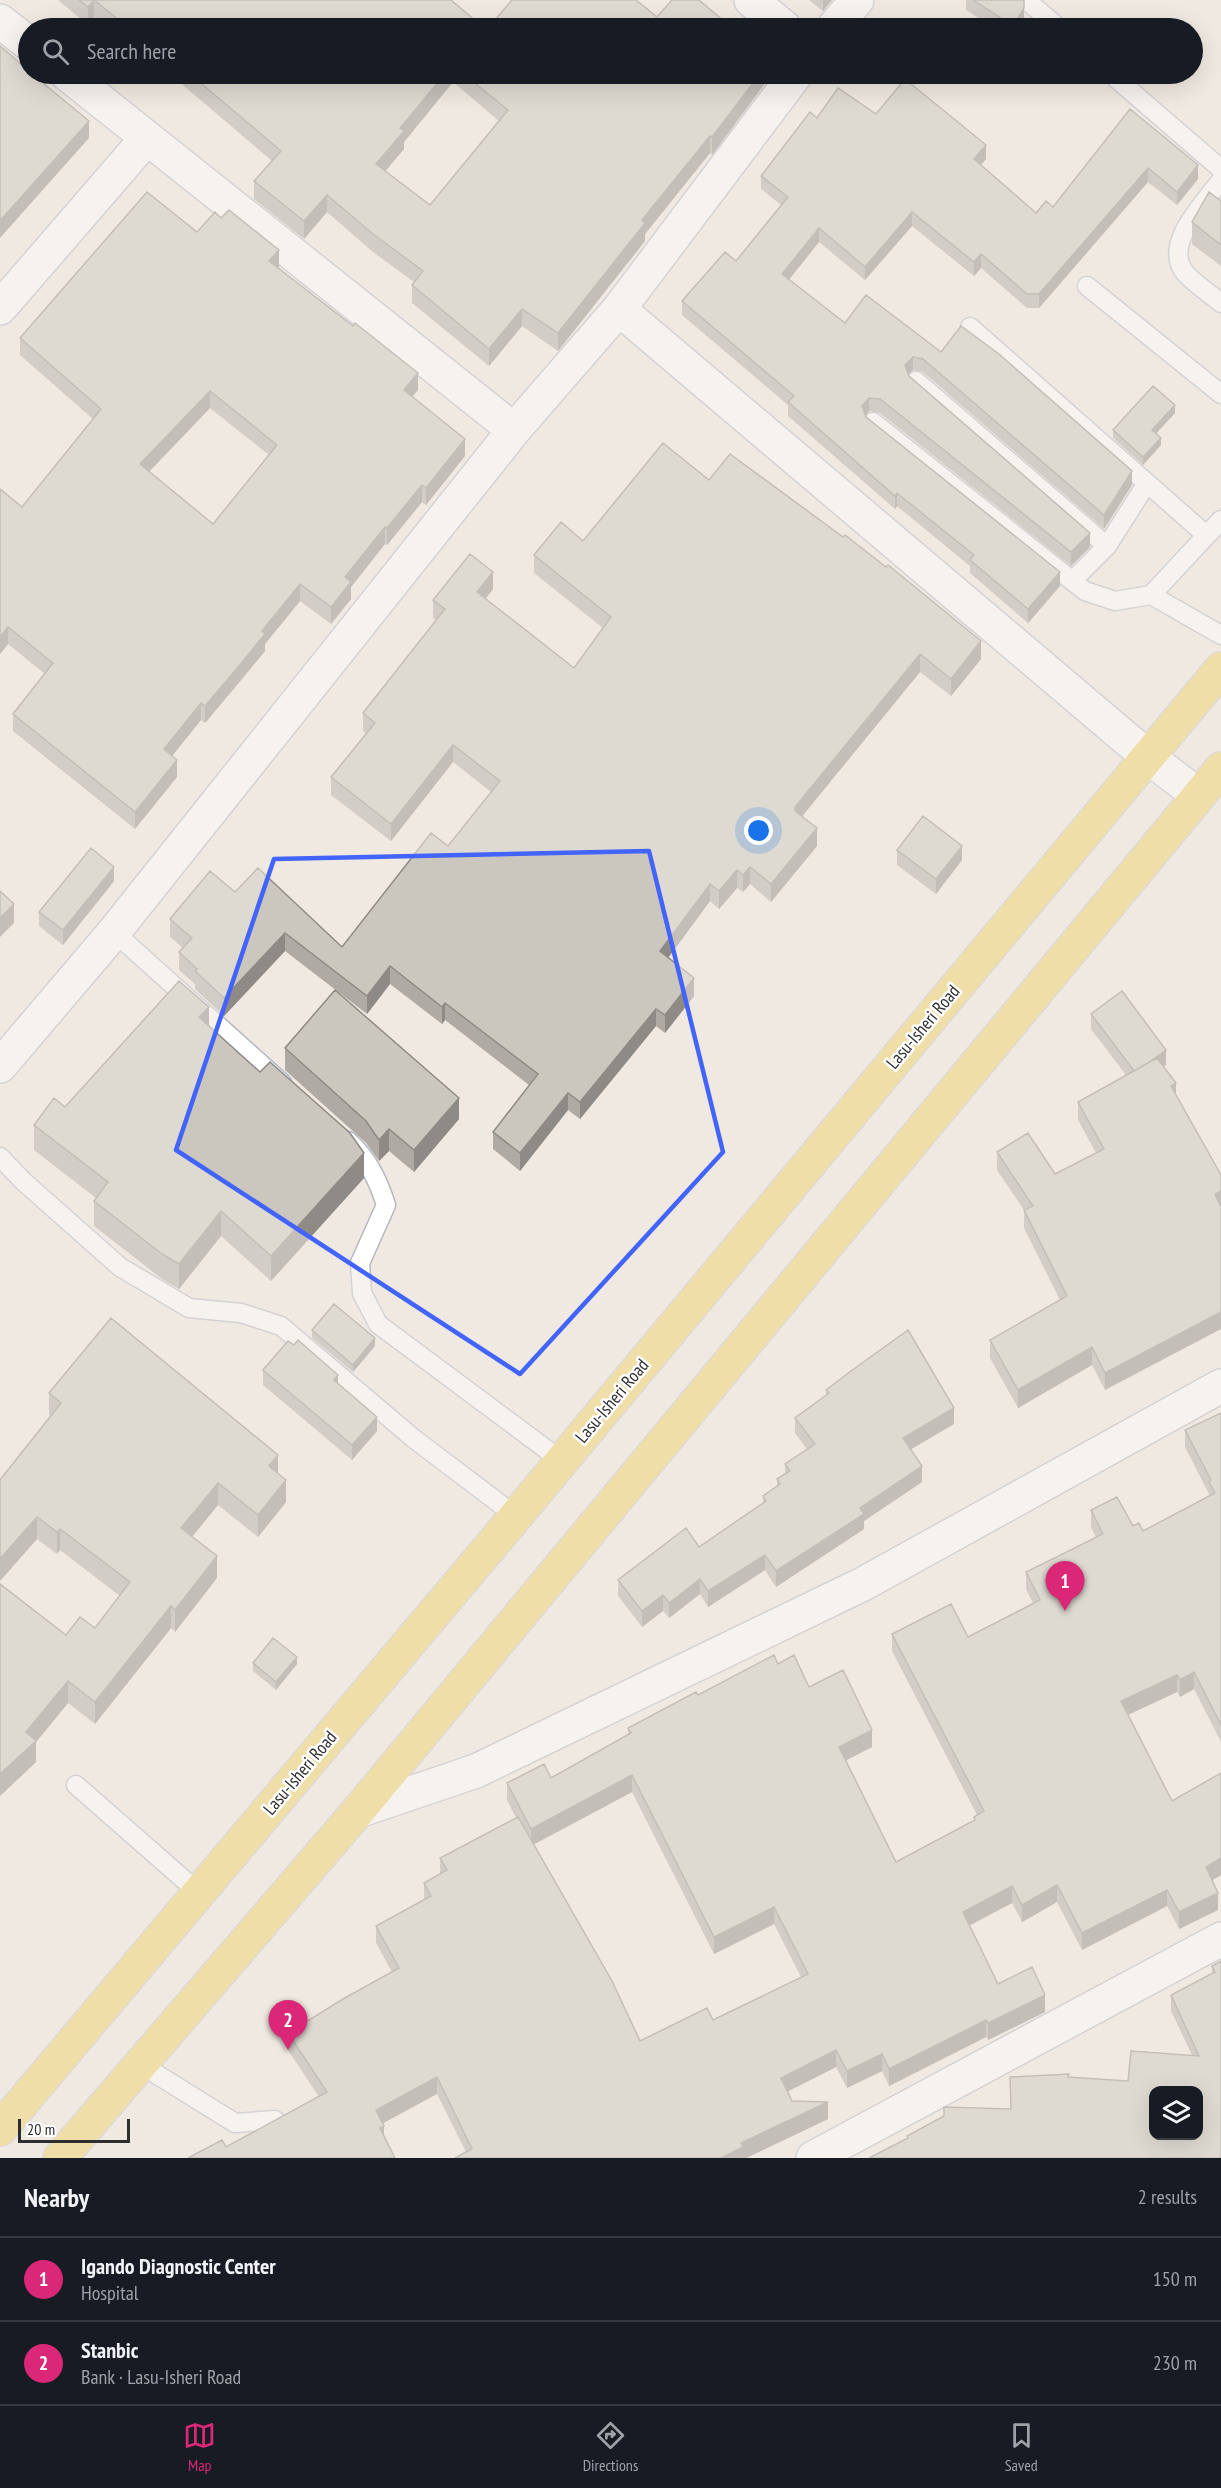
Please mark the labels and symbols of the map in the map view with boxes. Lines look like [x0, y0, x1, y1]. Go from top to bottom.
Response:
your location [744, 816, 773, 845]
street label: Lasu-Isheri Road [881, 980, 964, 1073]
street label: Lasu-Isheri Road [570, 1354, 653, 1447]
pin: 1 [1046, 1562, 1084, 1611]
street label: Lasu-Isheri Road [258, 1726, 341, 1819]
pin: 2 [268, 2000, 308, 2050]
scale bar [18, 2116, 130, 2144]

